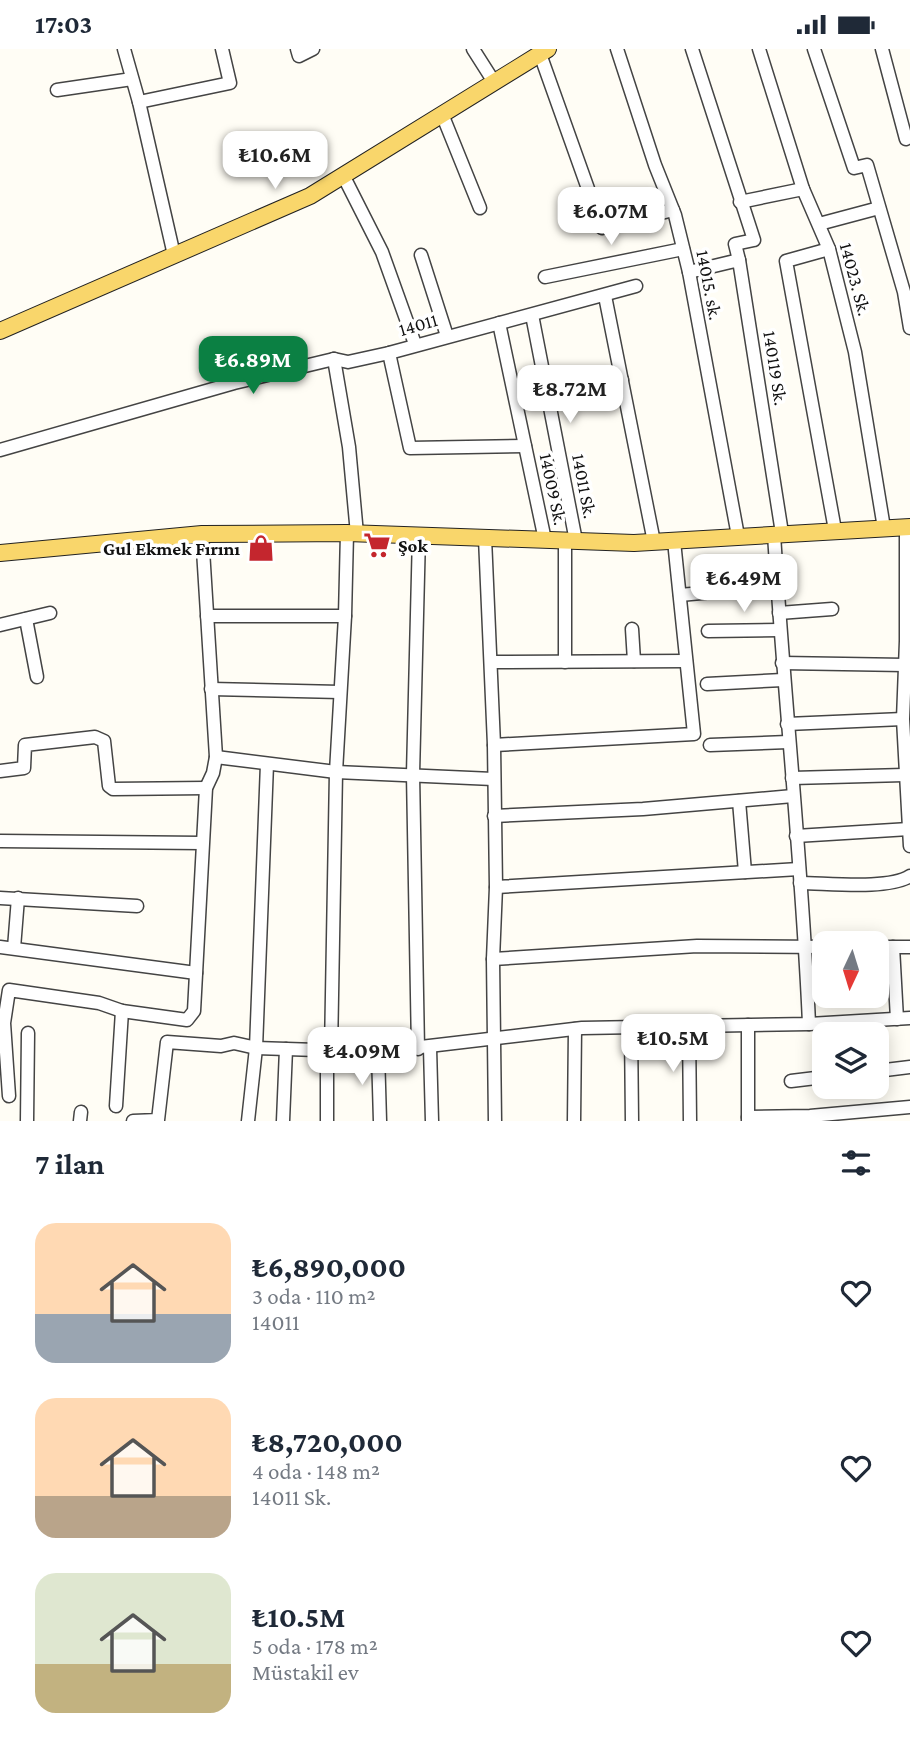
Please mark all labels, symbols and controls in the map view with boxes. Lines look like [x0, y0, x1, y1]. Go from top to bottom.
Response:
text: 17:03 [35, 10, 92, 39]
pin: ₺10.6M [218, 131, 332, 191]
text: ₺10.6M [239, 141, 311, 167]
pin: ₺6.07M [554, 187, 668, 247]
text: ₺6.07M [574, 197, 648, 223]
street label: 14023. Sk. [836, 240, 875, 318]
street label: 14015. sk. [692, 248, 727, 322]
street label: 14011 [396, 309, 440, 340]
street label: 140119 Sk. [759, 329, 792, 407]
pin: ₺6.89M [196, 337, 310, 396]
text: ₺6.89M [215, 346, 291, 372]
pin: ₺8.72M [513, 365, 627, 425]
text: ₺8.72M [533, 375, 607, 401]
street label: 14009 Sk. [536, 451, 571, 527]
street label: 14011 Sk. [568, 452, 601, 520]
supermarket icon: Şok [362, 530, 392, 560]
shop icon: Gul Ekmek Fırını [246, 533, 276, 563]
place label: Şok [398, 535, 428, 556]
place label: Gul Ekmek Fırını [103, 538, 240, 559]
pin: ₺6.49M [687, 554, 801, 614]
text: ₺6.49M [706, 564, 782, 590]
north arrow [812, 931, 889, 1008]
map controls [812, 931, 889, 1099]
pin: ₺10.5M [616, 1014, 730, 1074]
button: layers [812, 1022, 889, 1099]
text: ₺10.5M [637, 1024, 709, 1050]
pin: ₺4.09M [305, 1027, 419, 1087]
text: ₺4.09M [323, 1037, 401, 1063]
icon: filters [837, 1144, 875, 1182]
text: 7 ilan [35, 1147, 105, 1180]
text: ₺6,890,000 [252, 1250, 406, 1283]
icon: home [91, 1251, 175, 1335]
icon: heart [837, 1274, 875, 1312]
text: 3 oda · 110 m² [252, 1283, 376, 1309]
text: 14011 [252, 1309, 300, 1335]
text: ₺8,720,000 [252, 1425, 403, 1458]
icon: home [91, 1426, 175, 1510]
icon: heart [837, 1449, 875, 1487]
text: 4 oda · 148 m² [252, 1458, 380, 1484]
text: 14011 Sk. [252, 1484, 331, 1510]
text: ₺10.5M [252, 1600, 345, 1633]
icon: home [91, 1601, 175, 1685]
icon: heart [837, 1624, 875, 1662]
text: 5 oda · 178 m² [252, 1633, 378, 1659]
text: Müstakil ev [252, 1659, 359, 1685]

